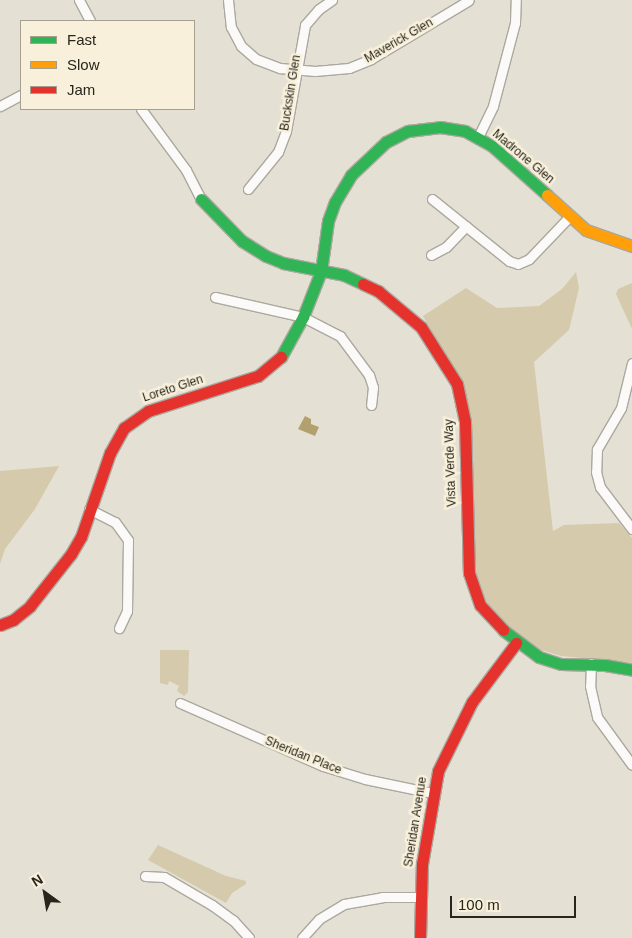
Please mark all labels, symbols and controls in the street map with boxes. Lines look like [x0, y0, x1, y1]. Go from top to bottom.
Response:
street label: Maverick Glen [362, 16, 436, 66]
legend [20, 20, 195, 110]
text: Fast [67, 31, 96, 48]
street label: Buckskin Glen [278, 54, 304, 132]
text: Slow [67, 56, 100, 73]
text: Jam [67, 81, 95, 98]
street label: Madrone Glen [489, 127, 557, 187]
street label: Loreto Glen [141, 372, 205, 406]
street label: Vista Verde Way [442, 419, 460, 507]
street label: Sheridan Place [263, 734, 343, 778]
street label: Sheridan Avenue [402, 776, 430, 868]
north arrow [20, 868, 70, 918]
text: N [29, 871, 46, 890]
scale bar [452, 886, 578, 918]
text: 100 m [458, 896, 500, 913]

